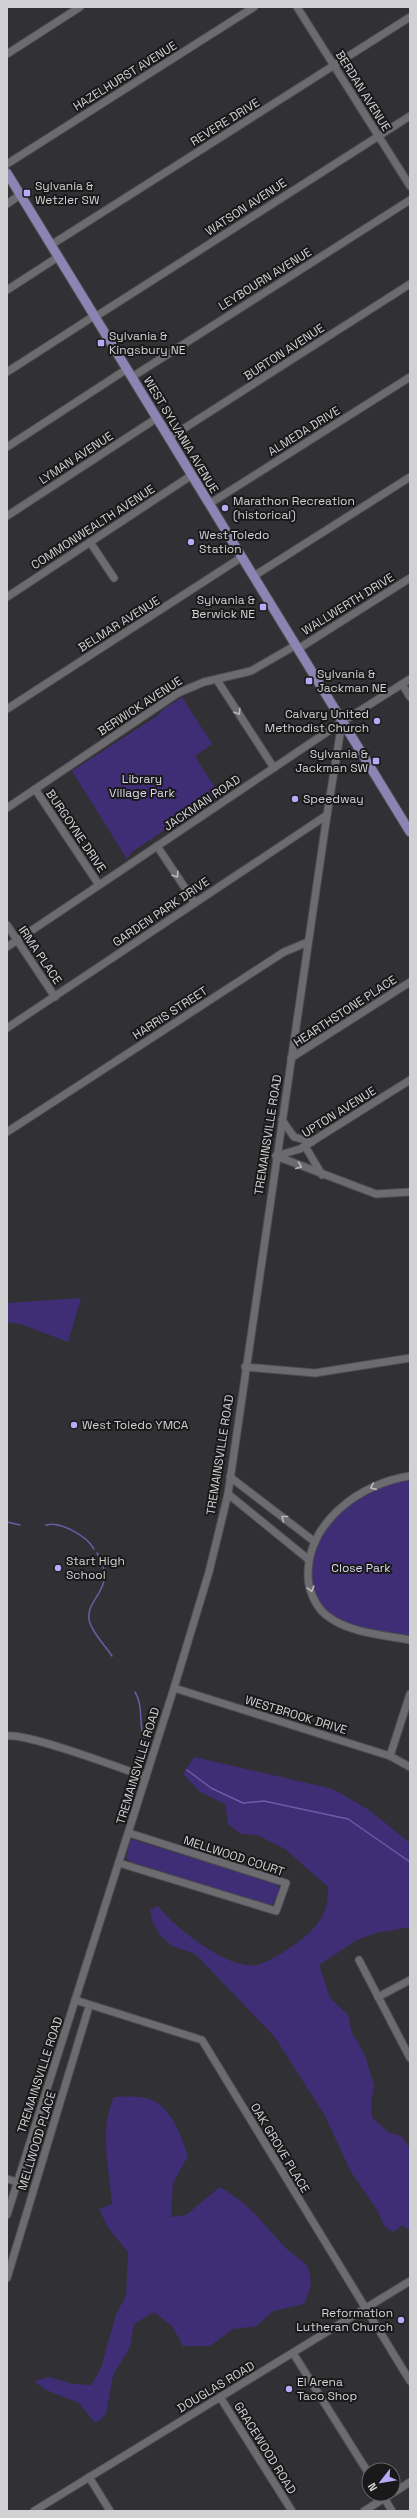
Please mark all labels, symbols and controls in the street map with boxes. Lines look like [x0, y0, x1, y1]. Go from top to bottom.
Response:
street label: HAZELHURST AVENUE [70, 37, 180, 114]
street label: BERDAN AVENUE [332, 48, 394, 135]
street label: REVERE DRIVE [187, 94, 263, 150]
street label: WATSON AVENUE [202, 175, 290, 239]
place label: Sylvania & Wetzler SW [35, 178, 100, 208]
marker: Sylvania & Wetzler SW [22, 188, 32, 198]
street label: LEYBOURN AVENUE [215, 244, 315, 314]
street label: BURTON AVENUE [241, 320, 327, 384]
place label: Sylvania & Kingsbury NE [109, 328, 186, 358]
marker: Sylvania & Kingsbury NE [96, 338, 106, 348]
street label: WEST SYLVANIA AVENUE [140, 374, 222, 497]
street label: ALMEDA DRIVE [265, 402, 343, 460]
street label: LYMAN AVENUE [36, 428, 116, 488]
street label: COMMONWEALTH AVENUE [28, 481, 158, 573]
place label: Marathon Recreation (historical) [233, 493, 355, 523]
marker: Marathon Recreation (historical) [220, 503, 230, 513]
place label: West Toledo Station [199, 527, 269, 557]
marker: West Toledo Station [186, 537, 196, 547]
street label: WALLWERTH DRIVE [299, 569, 397, 639]
street label: BELMAR AVENUE [75, 592, 163, 656]
place label: Sylvania & Berwick NE [191, 592, 255, 622]
marker: Sylvania & Berwick NE [258, 602, 268, 612]
place label: Sylvania & Jackman NE [317, 666, 387, 696]
street label: BERWICK AVENUE [95, 673, 185, 739]
marker: Sylvania & Jackman NE [304, 676, 314, 686]
place label: Calvary United Methodist Church [265, 706, 369, 736]
one-way arrow [233, 708, 241, 715]
marker: Calvary United Methodist Church [372, 716, 382, 726]
place label: Sylvania & Jackman SW [295, 746, 368, 776]
marker: Sylvania & Jackman SW [371, 756, 381, 766]
park label: Library Village Park [109, 771, 175, 801]
street label: JACKMAN ROAD [161, 771, 243, 835]
street label: BURGOYNE DRIVE [42, 786, 110, 876]
place label: Speedway [303, 791, 364, 807]
marker: Speedway [290, 794, 300, 804]
one-way arrow [171, 871, 179, 878]
street label: GARDEN PARK DRIVE [109, 873, 213, 950]
street label: IRMA PLACE [15, 923, 66, 987]
street label: HEARTHSTONE PLACE [290, 972, 400, 1050]
street label: HARRIS STREET [130, 983, 210, 1043]
street label: TREMAINSVILLE ROAD [251, 1074, 285, 1196]
street label: UPTON AVENUE [299, 1083, 379, 1141]
one-way arrow [296, 1161, 303, 1169]
street label: TREMAINSVILLE ROAD [203, 1394, 237, 1516]
place label: West Toledo YMCA [82, 1417, 189, 1433]
marker: West Toledo YMCA [69, 1420, 79, 1430]
one-way arrow [370, 1482, 377, 1490]
one-way arrow [281, 1516, 288, 1523]
place label: Start High School [66, 1553, 125, 1583]
park label: Close Park [331, 1560, 391, 1576]
marker: Start High School [53, 1563, 63, 1573]
one-way arrow [306, 1585, 314, 1592]
street label: WESTBROOK DRIVE [243, 1692, 349, 1738]
street label: TREMAINSVILLE ROAD [113, 1705, 163, 1827]
street label: MELLWOOD COURT [181, 1832, 287, 1880]
street label: TREMAINSVILLE ROAD [14, 2015, 66, 2135]
street label: MELLWOOD PLACE [14, 2089, 60, 2192]
street label: OAK GROVE PLACE [247, 2100, 313, 2196]
place label: Reformation Lutheran Church [296, 2305, 393, 2335]
marker: Reformation Lutheran Church [396, 2315, 406, 2325]
street label: DOUGLAS ROAD [174, 2358, 258, 2416]
place label: El Arena Taco Shop [297, 2374, 358, 2404]
marker: El Arena Taco Shop [284, 2384, 294, 2394]
street label: GRACEWOOD ROAD [230, 2399, 300, 2497]
north arrow [361, 2462, 401, 2502]
text: N [365, 2480, 380, 2494]

